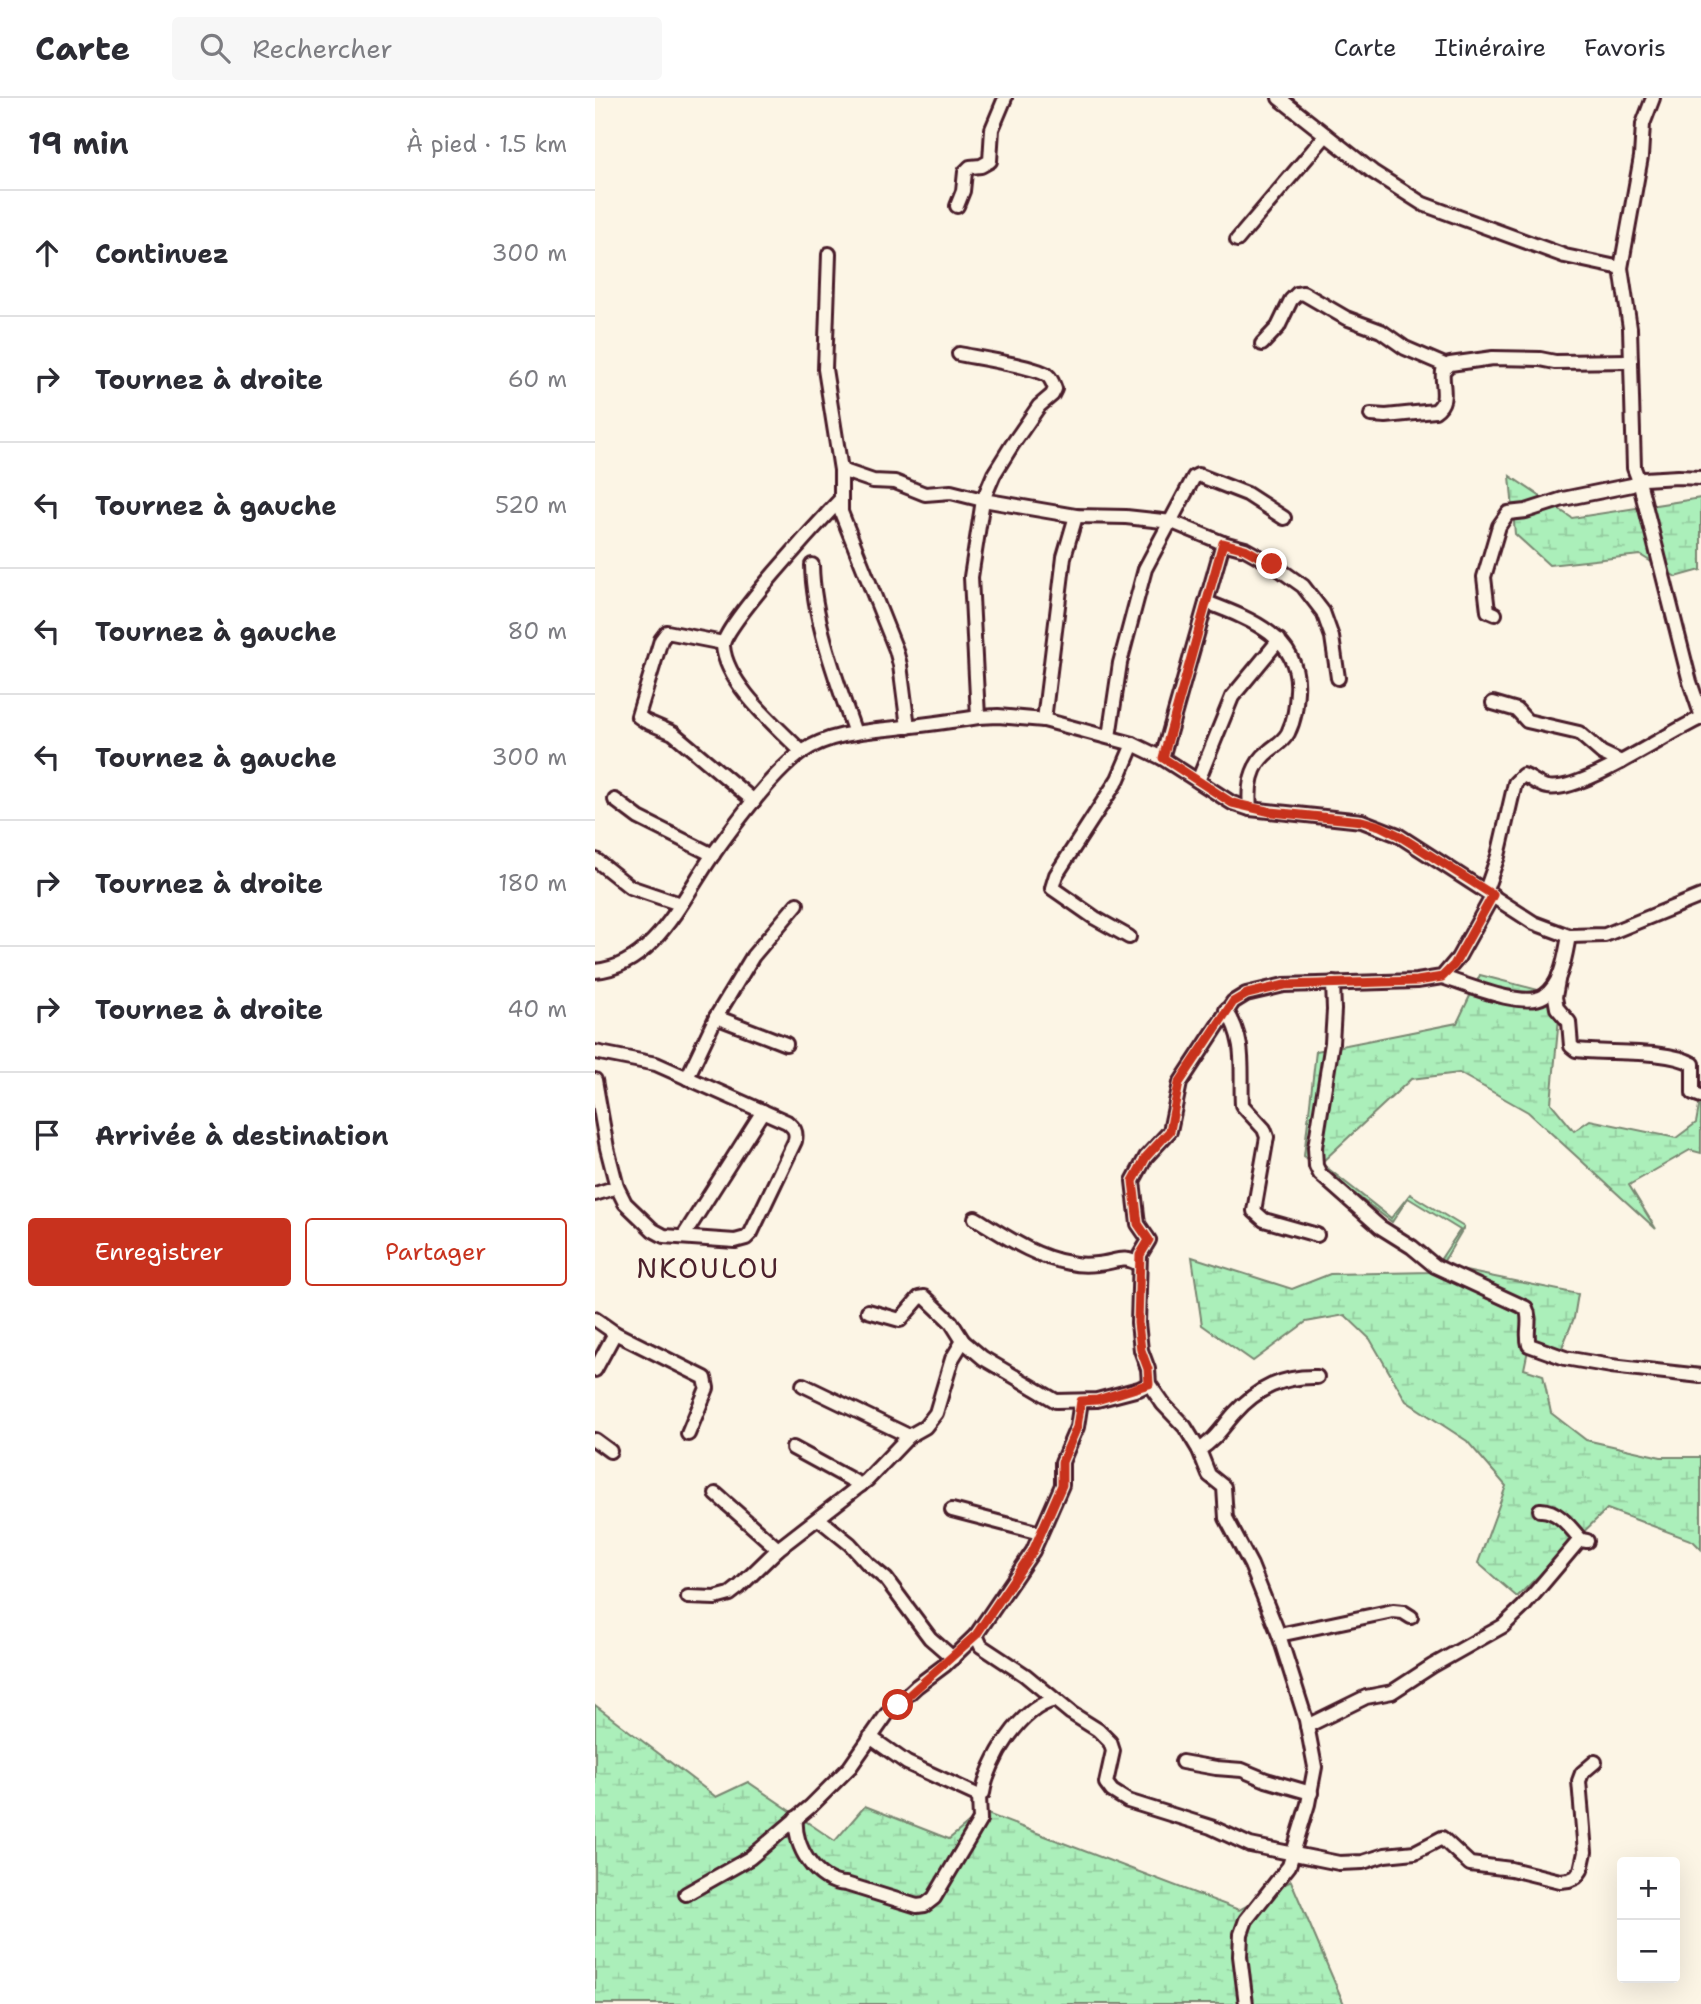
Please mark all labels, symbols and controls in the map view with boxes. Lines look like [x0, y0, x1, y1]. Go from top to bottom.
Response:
search box [172, 17, 662, 80]
text: Carte [35, 26, 130, 71]
icon: search [196, 29, 234, 67]
text: Rechercher [252, 31, 393, 66]
text: Carte [1334, 32, 1397, 64]
text: Itinéraire [1435, 32, 1546, 64]
text: Favoris [1584, 32, 1666, 64]
text: 19 min [28, 123, 129, 164]
text: À pied · 1.5 km [406, 129, 567, 159]
icon: ahead [28, 234, 66, 272]
text: Continuez [95, 236, 229, 271]
text: 300 m [492, 238, 567, 268]
icon: right [28, 360, 66, 398]
text: Tournez à droite [95, 362, 323, 397]
text: 60 m [508, 364, 567, 394]
icon: left [28, 486, 66, 524]
text: Tournez à gauche [95, 488, 337, 523]
text: 520 m [495, 490, 567, 520]
route end [1256, 548, 1287, 579]
icon: left [28, 612, 66, 650]
text: Tournez à gauche [95, 614, 337, 649]
text: 80 m [508, 616, 567, 646]
icon: left [28, 738, 66, 776]
text: Tournez à gauche [95, 740, 337, 775]
text: 300 m [492, 742, 567, 772]
icon: right [28, 864, 66, 902]
text: Tournez à droite [95, 866, 323, 901]
text: 180 m [498, 868, 567, 898]
icon: right [28, 990, 66, 1028]
text: Tournez à droite [95, 992, 323, 1027]
text: 40 m [507, 994, 567, 1024]
icon: arrive [28, 1116, 66, 1154]
text: Arrivée à destination [95, 1118, 389, 1153]
button: Enregistrer [28, 1218, 291, 1286]
button: Partager [305, 1218, 567, 1286]
district label: NKOULOU [636, 1249, 780, 1287]
route start [882, 1689, 913, 1720]
map controls [1617, 1857, 1680, 1983]
button: + [1617, 1857, 1680, 1920]
button: − [1617, 1920, 1680, 1983]

